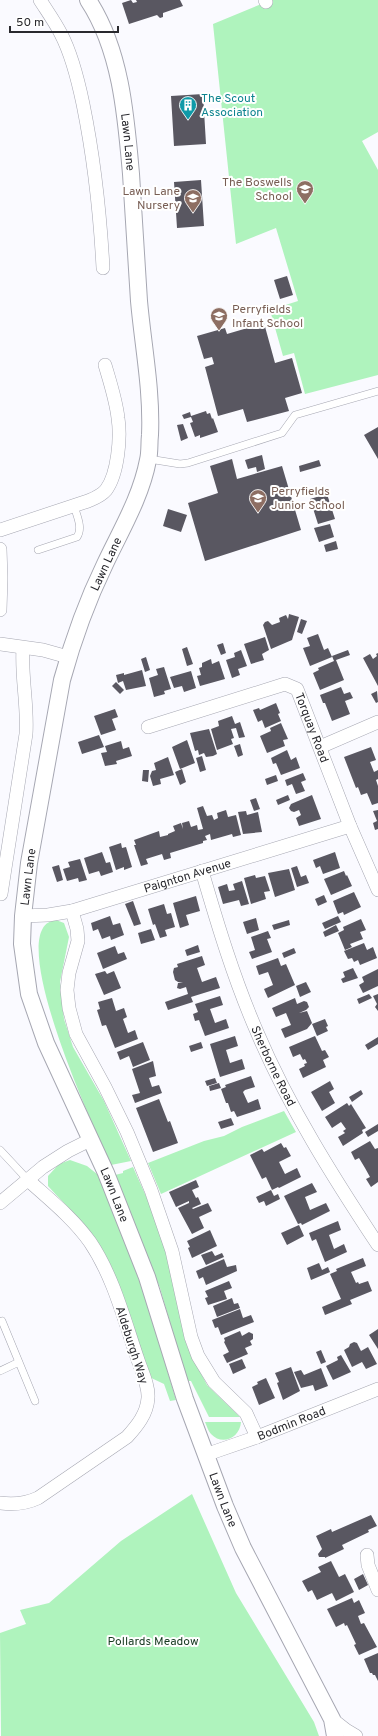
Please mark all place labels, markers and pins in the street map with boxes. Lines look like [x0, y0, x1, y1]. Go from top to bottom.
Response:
place label: The Scout Association [201, 91, 263, 121]
building icon: The Scout Association [178, 95, 198, 120]
place label: The Boswells School [222, 175, 292, 205]
school or university icon: The Boswells School [295, 179, 315, 204]
place label: Lawn Lane Nursery [122, 184, 180, 214]
school or university icon: Lawn Lane Nursery [183, 188, 203, 213]
place label: Perryfields Infant School [232, 302, 303, 332]
school or university icon: Perryfields Infant School [209, 306, 229, 331]
place label: Perryfields Junior School [271, 484, 345, 514]
school or university icon: Perryfields Junior School [248, 488, 268, 513]

